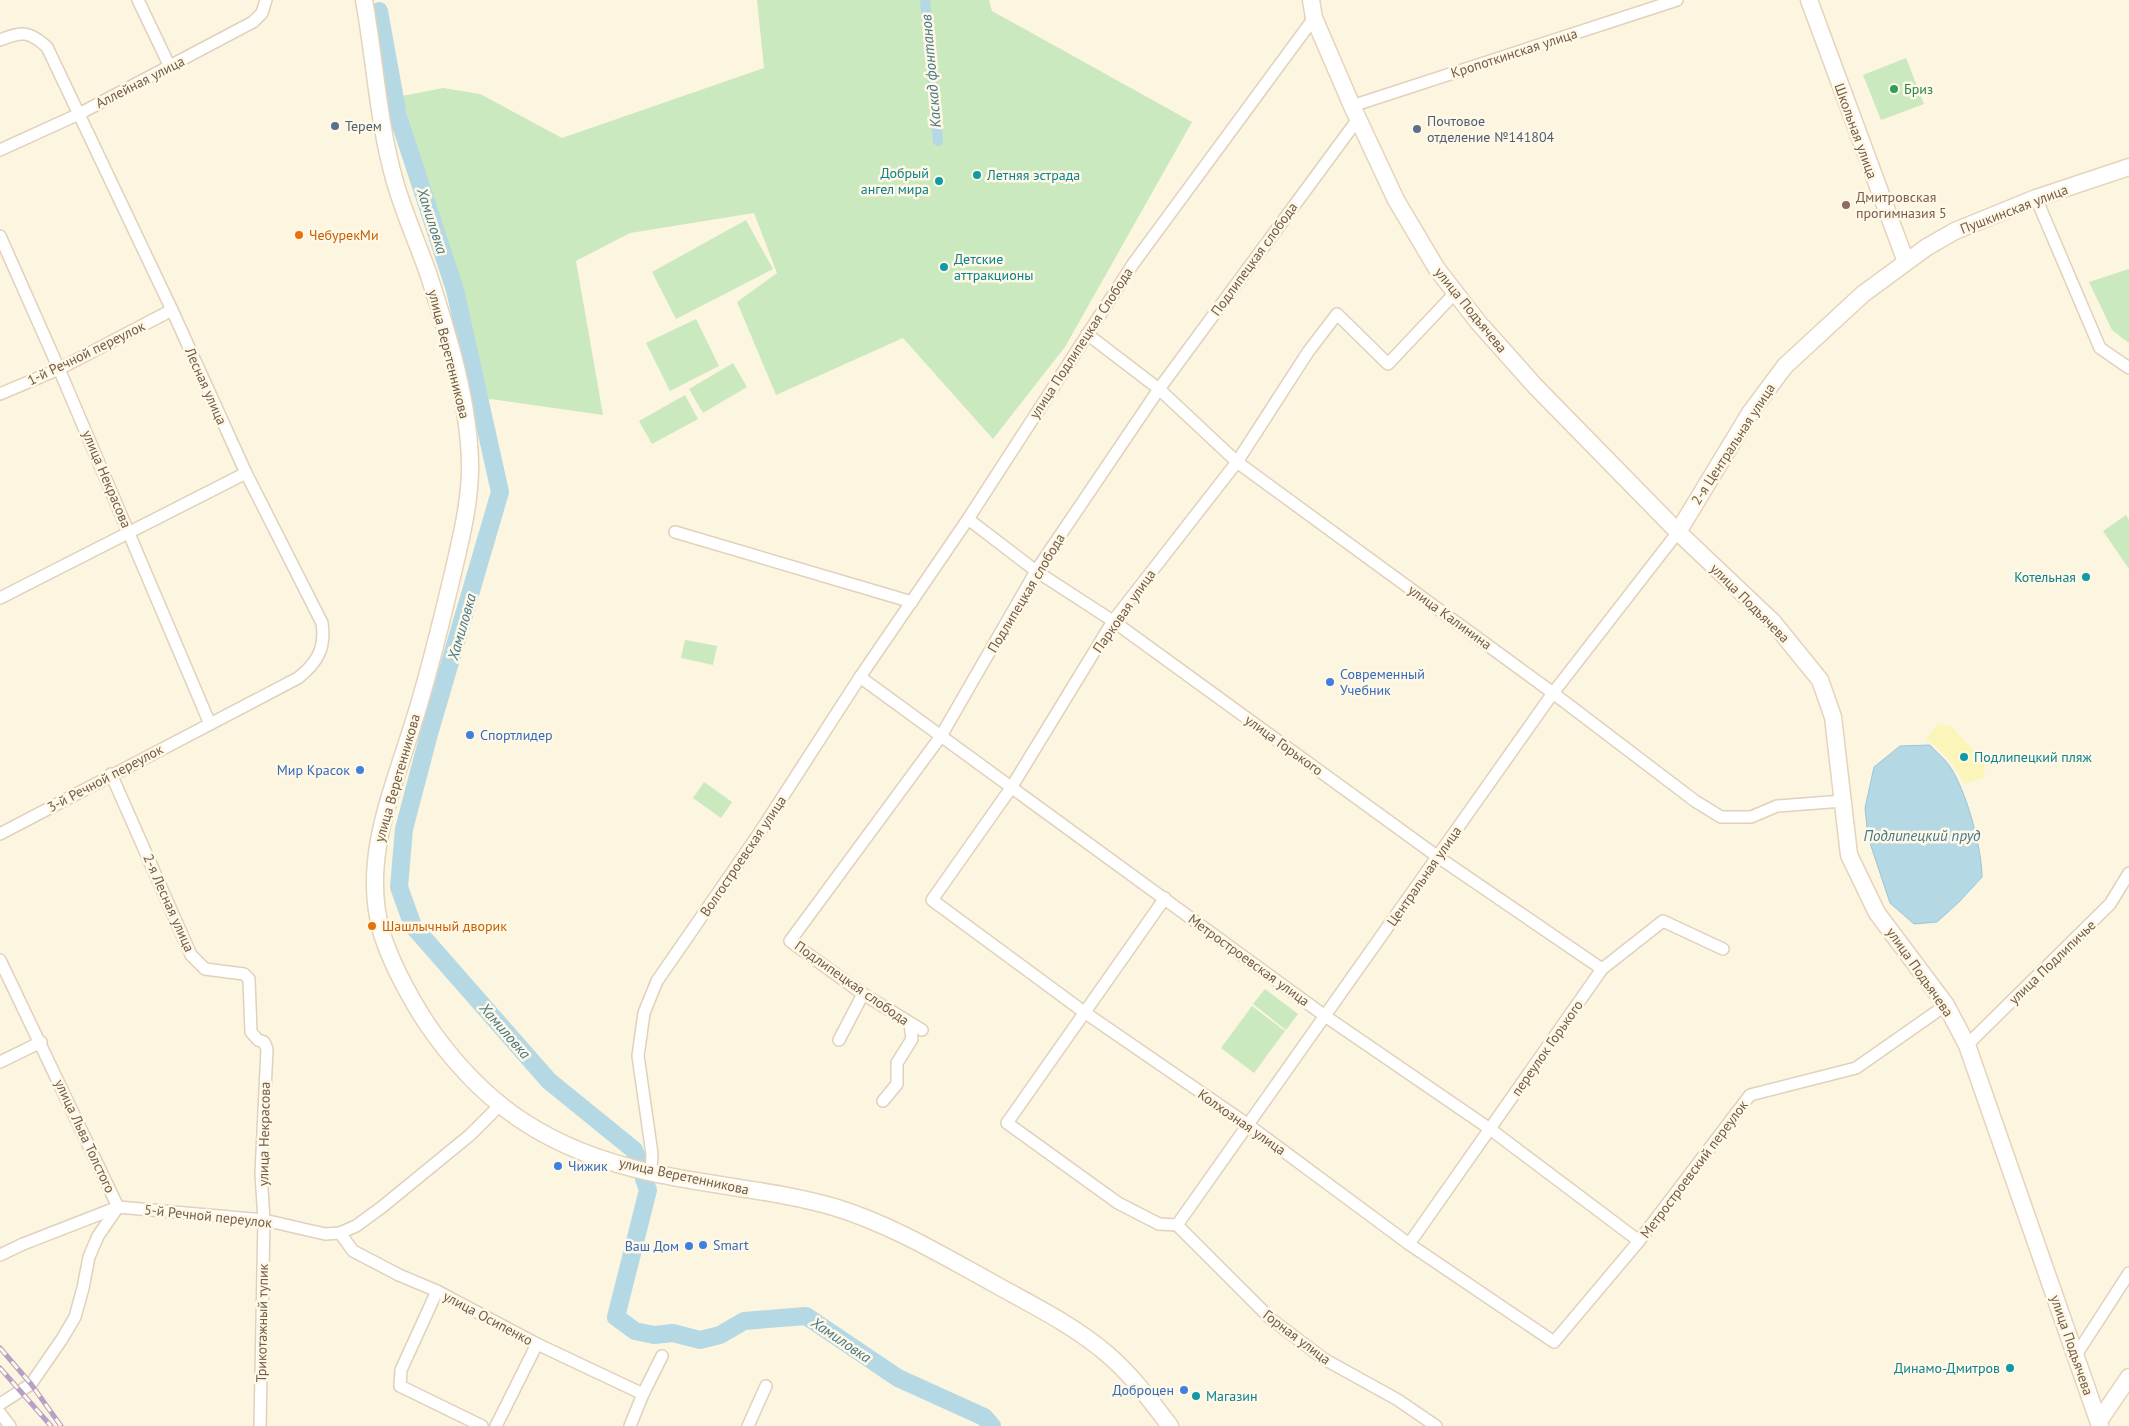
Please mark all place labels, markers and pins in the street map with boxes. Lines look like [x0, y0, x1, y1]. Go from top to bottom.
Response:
place label: Бриз [1904, 80, 1933, 98]
marker: Бриз [1888, 83, 1900, 95]
place label: Почтовое отделение №141804 [1427, 112, 1555, 146]
place label: Терем [345, 117, 382, 135]
marker: Терем [329, 120, 341, 132]
marker: Почтовое отделение №141804 [1411, 123, 1423, 135]
place label: Добрый ангел мира [861, 164, 929, 198]
place label: Летняя эстрада [986, 166, 1080, 184]
marker: Летняя эстрада [971, 169, 983, 181]
marker: Добрый ангел мира [933, 175, 945, 187]
place label: Дмитровская прогимназия 5 [1856, 188, 1947, 222]
marker: Дмитровская прогимназия 5 [1840, 199, 1852, 211]
place label: ЧебурекМи [309, 226, 379, 244]
marker: ЧебурекМи [293, 229, 305, 241]
place label: Детские аттракционы [954, 250, 1033, 284]
marker: Детские аттракционы [938, 261, 950, 273]
place label: Котельная [2014, 568, 2076, 586]
marker: Котельная [2080, 571, 2092, 583]
place label: Современный Учебник [1340, 665, 1425, 699]
marker: Современный Учебник [1324, 676, 1336, 688]
place label: Спортлидер [480, 726, 553, 744]
marker: Спортлидер [464, 729, 476, 741]
place label: Подлипецкий пляж [1974, 748, 2092, 766]
marker: Подлипецкий пляж [1958, 751, 1970, 763]
place label: Мир Красок [277, 761, 350, 779]
marker: Мир Красок [354, 764, 366, 776]
place label: Шашлычный дворик [382, 917, 507, 935]
marker: Шашлычный дворик [366, 920, 378, 932]
place label: Чижик [568, 1157, 608, 1175]
marker: Чижик [552, 1160, 564, 1172]
place label: Smart [713, 1236, 749, 1254]
place label: Ваш Дом [625, 1237, 679, 1255]
marker: Smart [697, 1239, 709, 1251]
marker: Ваш Дом [683, 1240, 695, 1252]
place label: Динамо-Дмитров [1894, 1359, 2000, 1377]
marker: Динамо-Дмитров [2004, 1362, 2016, 1374]
place label: Доброцен [1113, 1381, 1174, 1399]
marker: Доброцен [1178, 1384, 1190, 1396]
place label: Магазин [1206, 1387, 1258, 1405]
marker: Магазин [1190, 1390, 1202, 1402]

